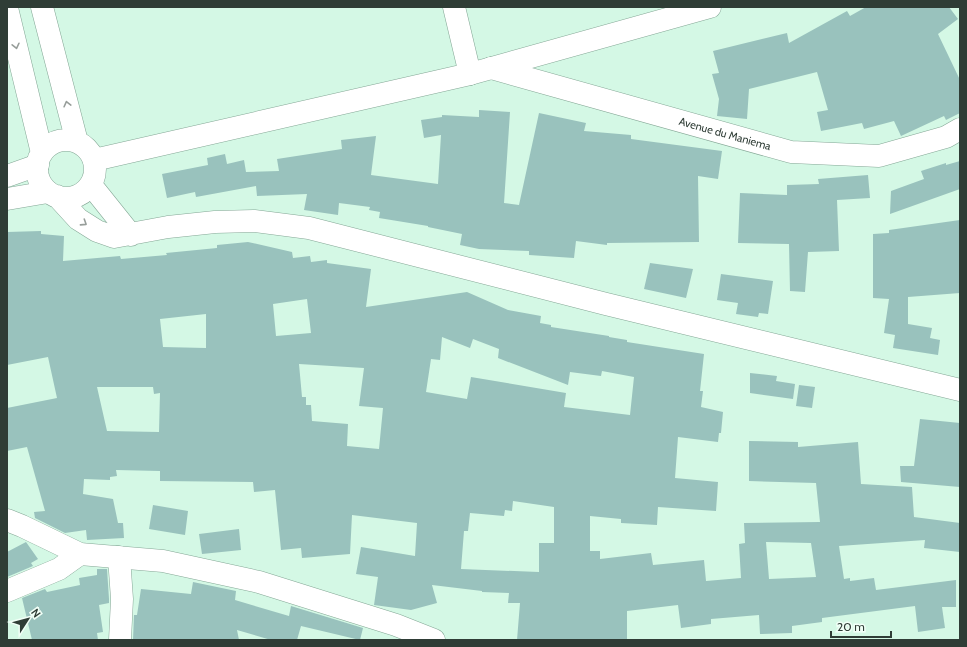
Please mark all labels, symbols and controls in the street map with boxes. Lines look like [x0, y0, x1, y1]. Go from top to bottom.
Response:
one-way arrow [12, 42, 20, 49]
one-way arrow [63, 101, 72, 108]
street label: Avenue du Maniema [677, 114, 773, 153]
one-way arrow [80, 218, 87, 225]
north arrow [8, 599, 48, 639]
text: N [28, 606, 44, 620]
scale bar [831, 613, 891, 639]
text: 20 m [837, 619, 865, 634]

